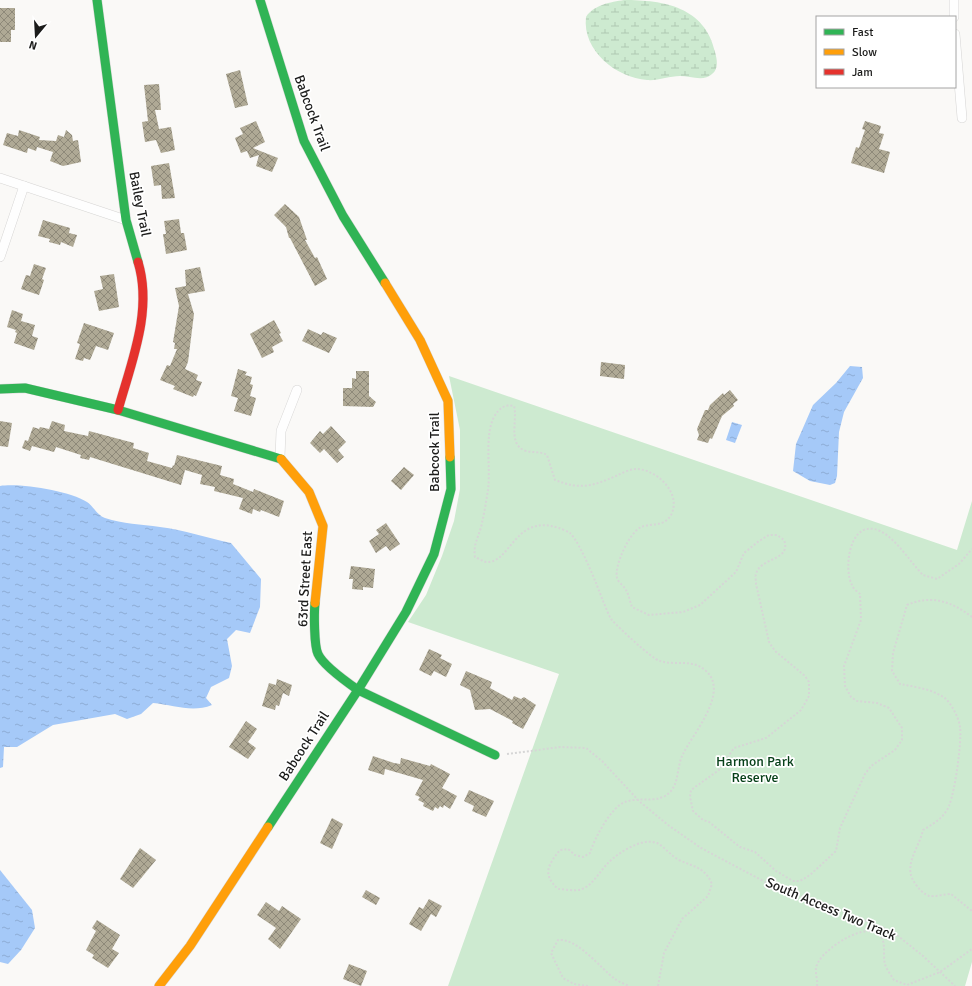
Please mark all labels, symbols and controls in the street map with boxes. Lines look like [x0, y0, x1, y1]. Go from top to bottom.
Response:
north arrow [16, 16, 56, 56]
legend [816, 16, 956, 88]
text: Fast [852, 25, 873, 40]
text: N [27, 38, 39, 52]
text: Slow [852, 45, 877, 60]
text: Jam [852, 65, 873, 80]
street label: Babcock Trail [290, 73, 334, 153]
street label: Bailey Trail [125, 170, 155, 238]
street label: Babcock Trail [426, 412, 443, 492]
street label: 63rd Street East [294, 530, 316, 627]
street label: Babcock Trail [275, 708, 333, 784]
park label: Harmon Park Reserve [716, 753, 794, 786]
street label: South Access Two Track [763, 874, 899, 944]

